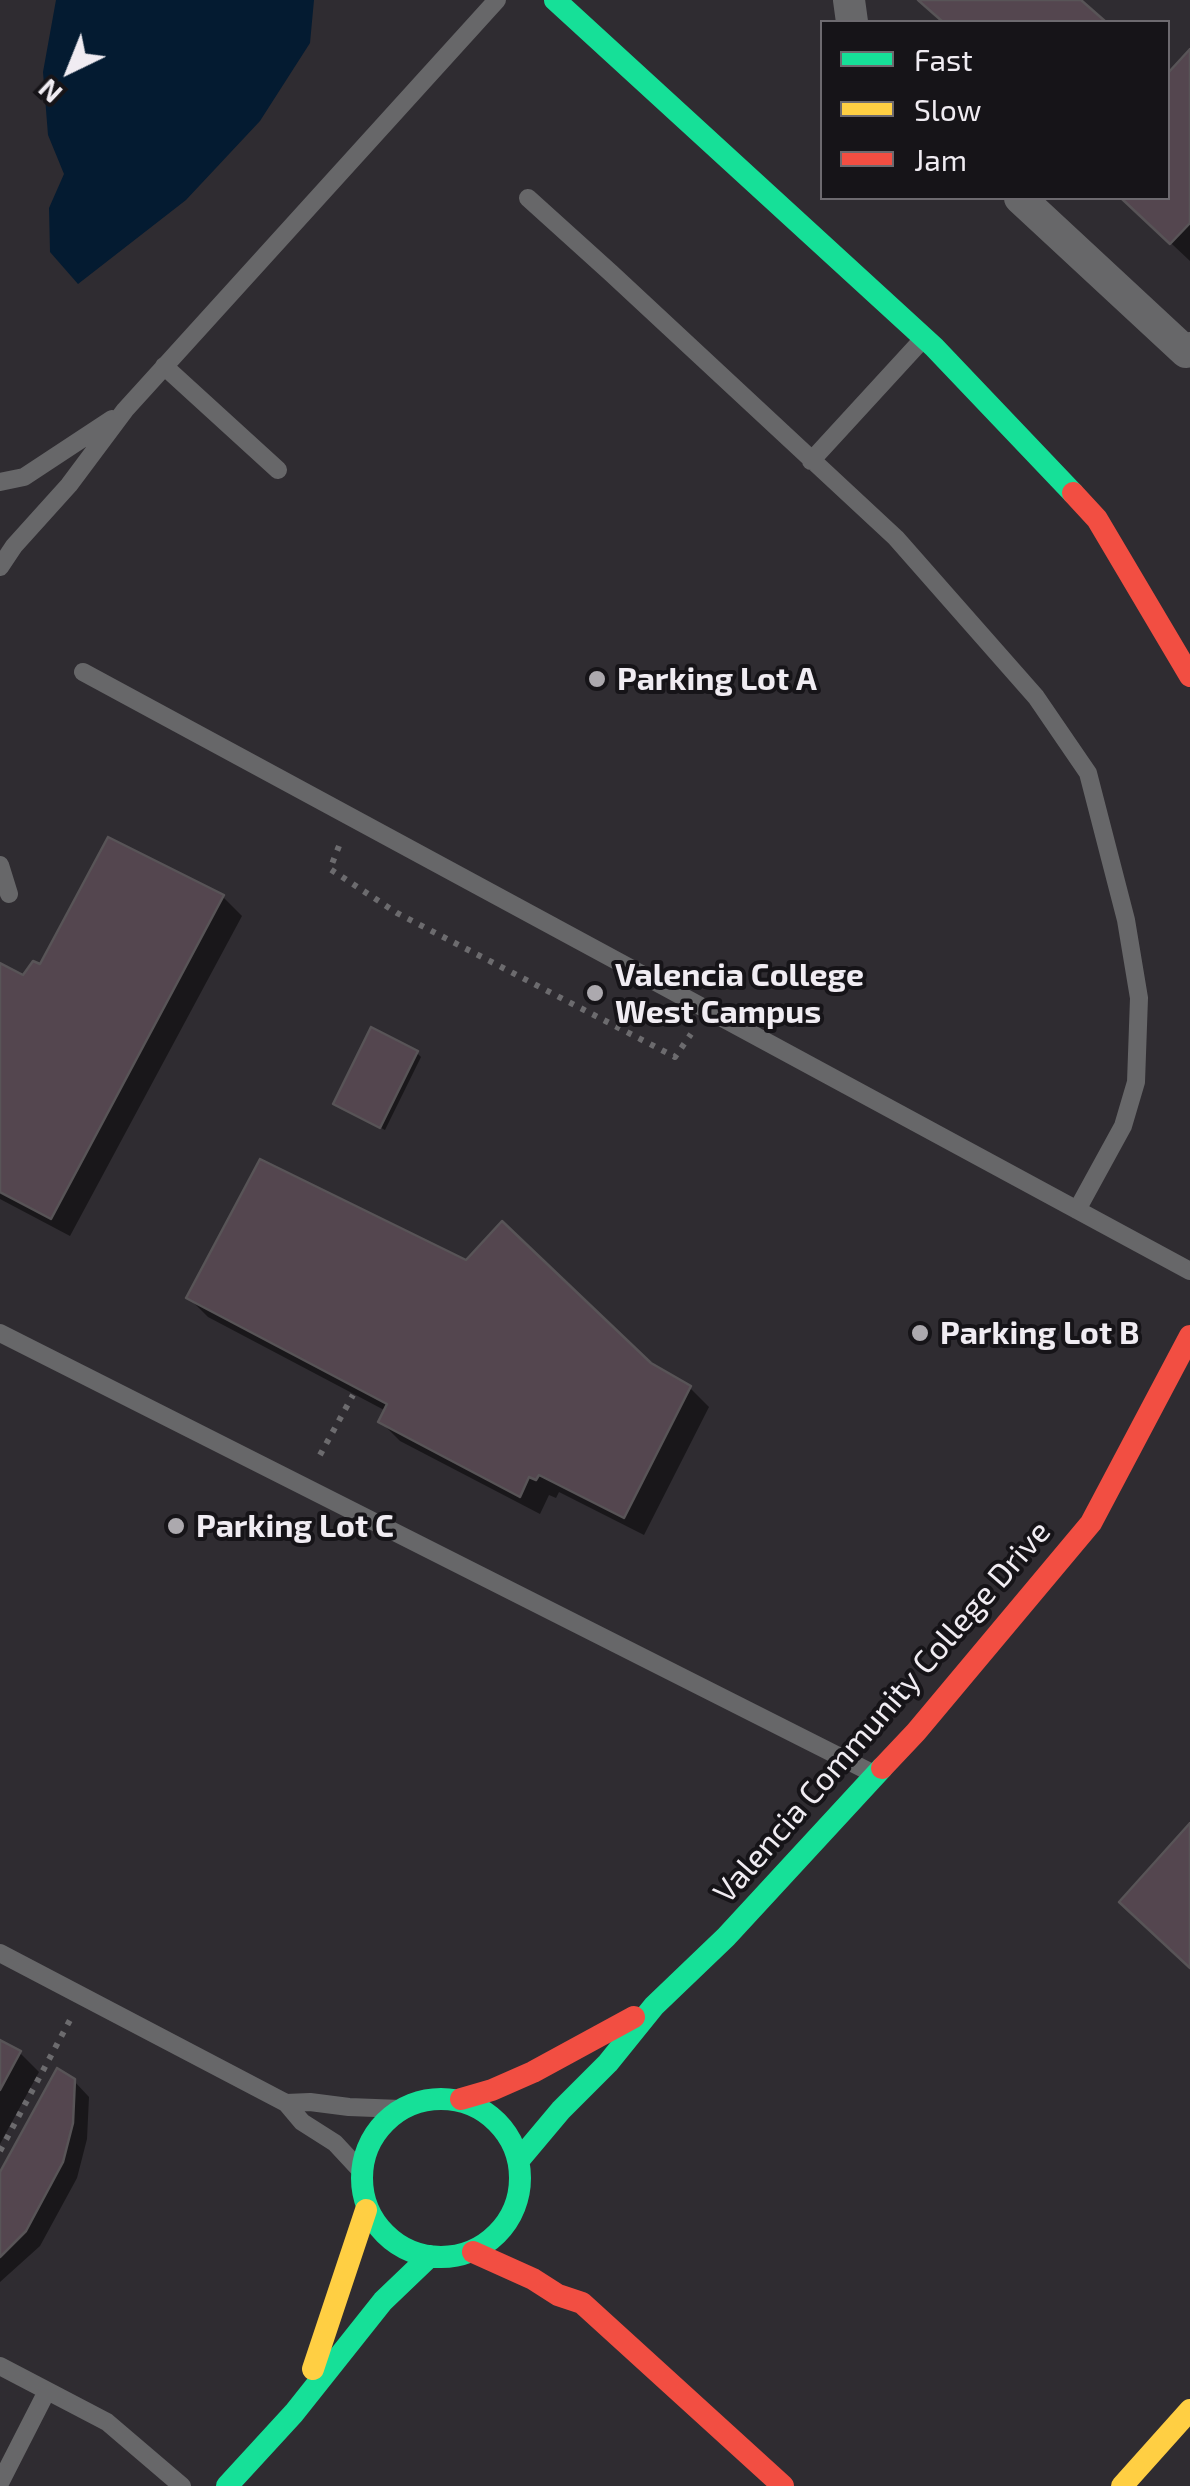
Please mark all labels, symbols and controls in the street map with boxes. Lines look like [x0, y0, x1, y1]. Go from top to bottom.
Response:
north arrow [20, 20, 120, 120]
legend [820, 20, 1170, 200]
text: Fast [914, 41, 973, 77]
text: N [31, 73, 69, 111]
text: Slow [914, 91, 981, 127]
text: Jam [914, 141, 967, 177]
place label: Parking Lot A [617, 660, 817, 698]
marker: Parking Lot A [586, 668, 608, 690]
place label: Valencia College West Campus [615, 956, 864, 1031]
marker: Valencia College West Campus [584, 982, 606, 1004]
place label: Parking Lot B [940, 1314, 1139, 1352]
marker: Parking Lot B [909, 1322, 931, 1344]
place label: Parking Lot C [196, 1507, 394, 1545]
street label: Valencia Community College Drive [706, 1513, 1058, 1911]
marker: Parking Lot C [165, 1515, 187, 1537]

